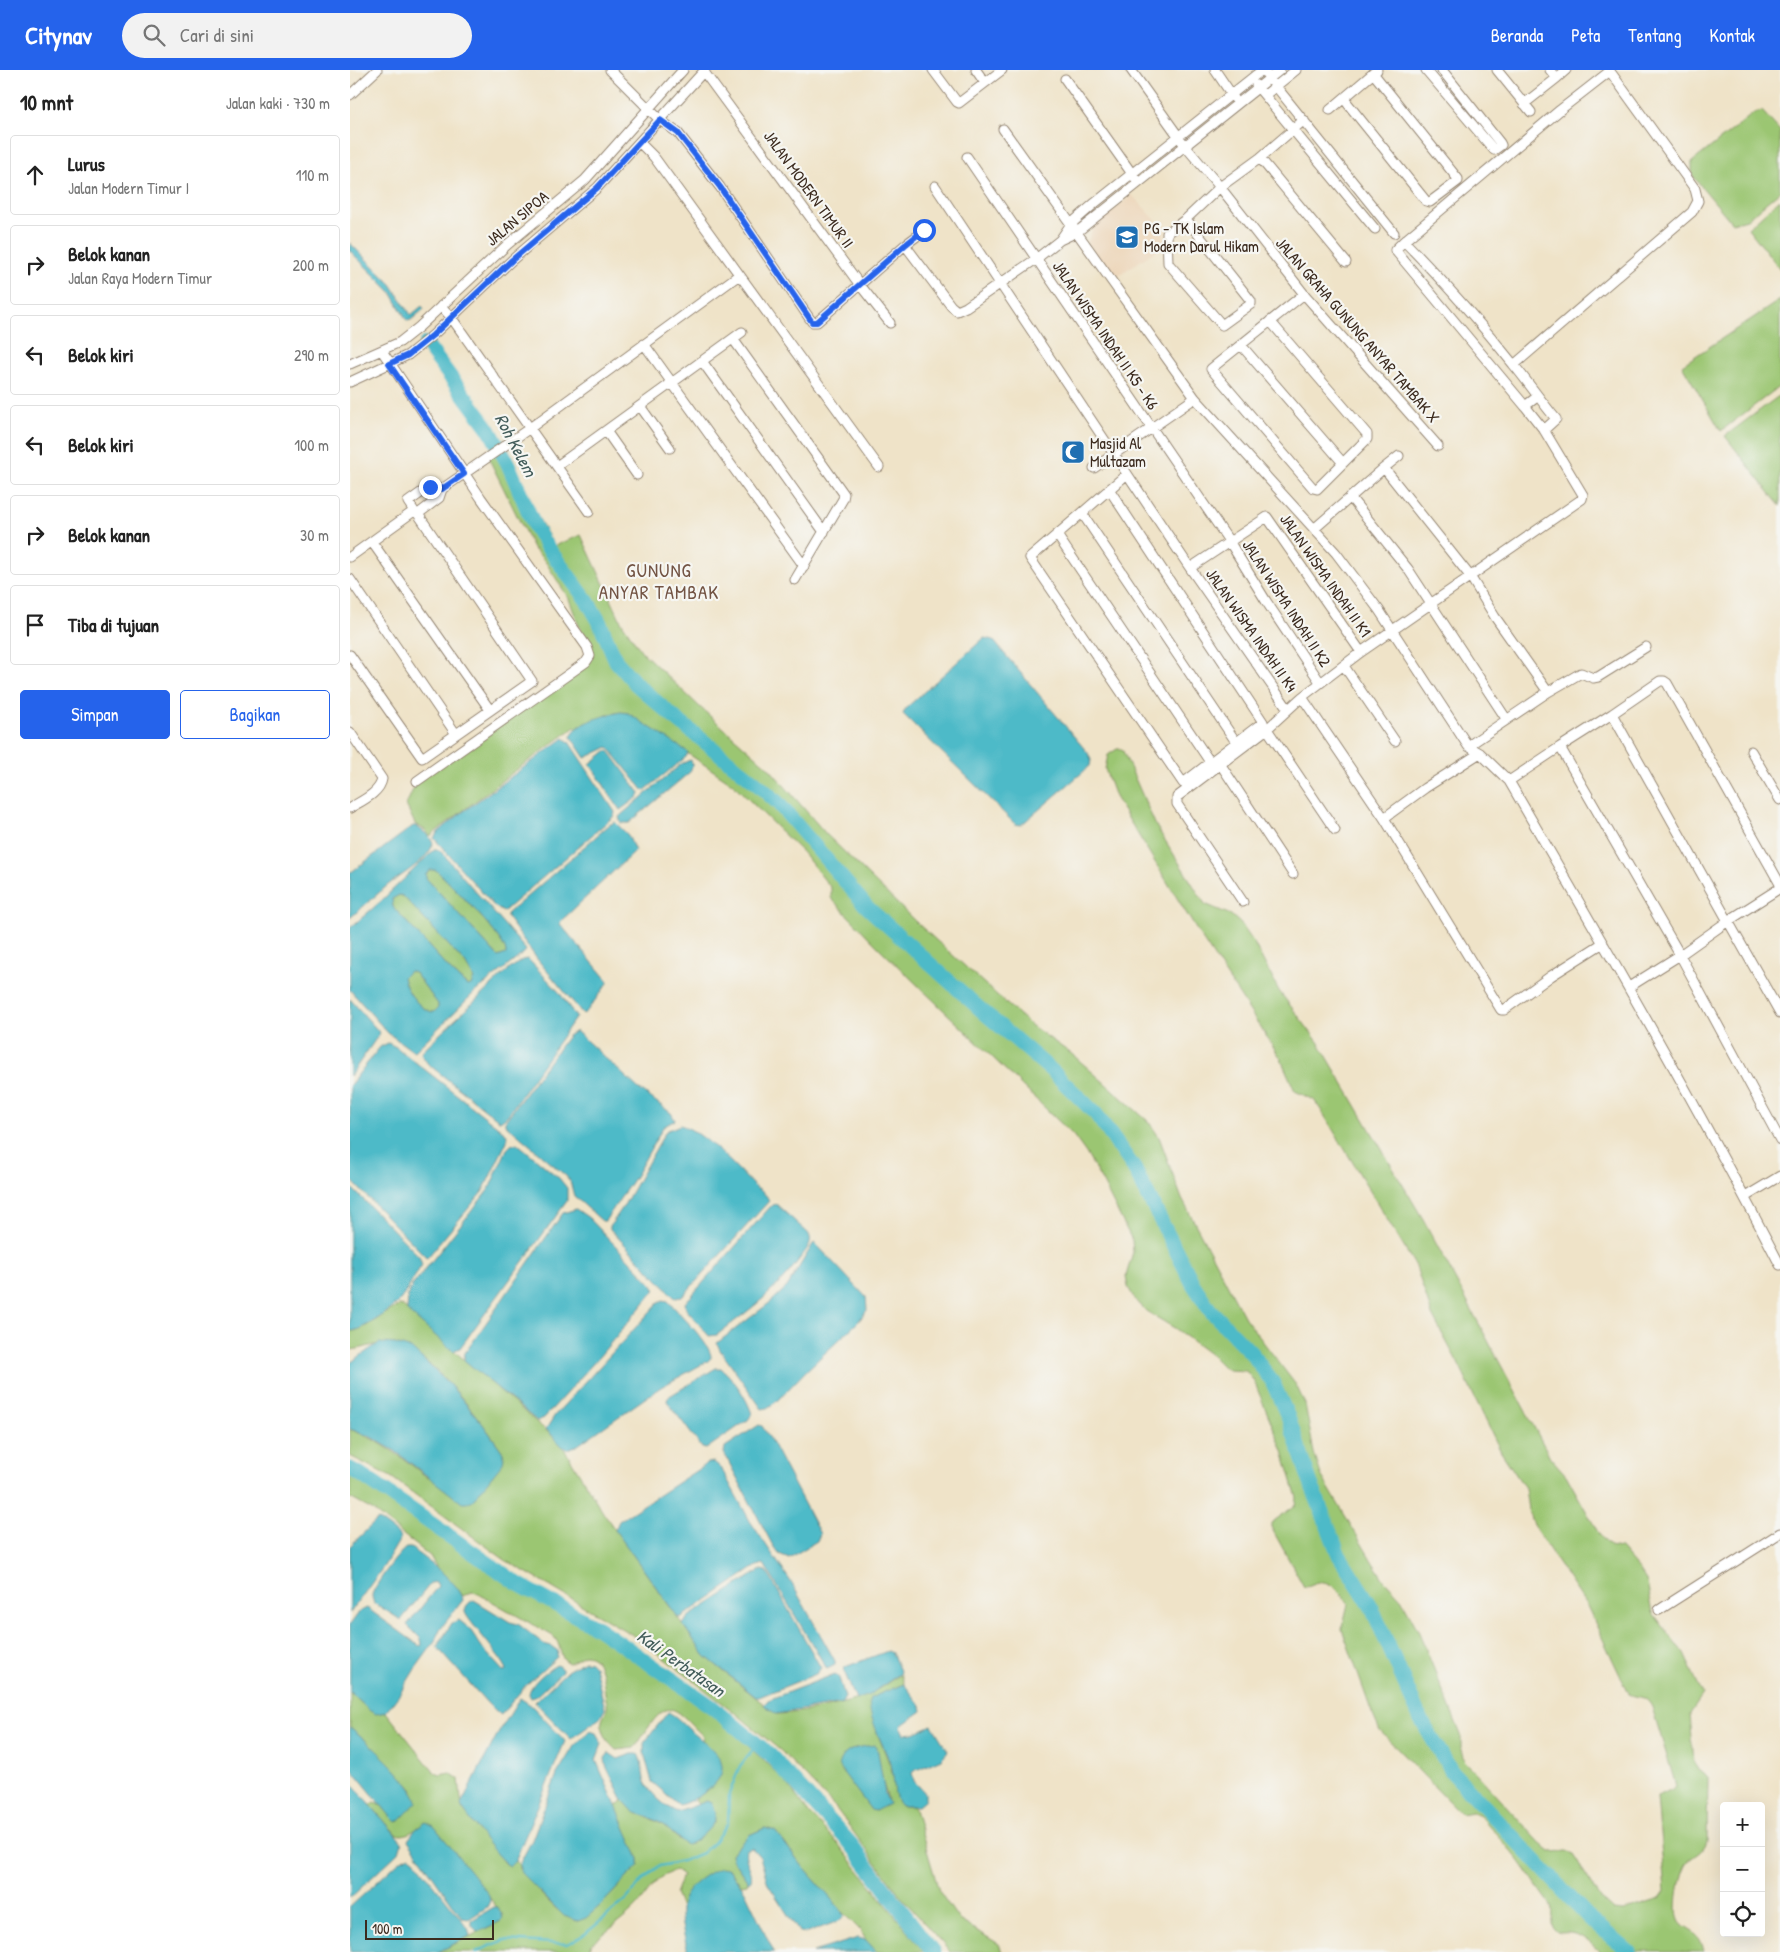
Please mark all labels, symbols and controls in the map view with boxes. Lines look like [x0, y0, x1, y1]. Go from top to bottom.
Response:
search box [122, 13, 472, 58]
text: Citynav [25, 19, 92, 51]
icon: search [140, 21, 168, 49]
text: Cari di sini [180, 22, 254, 48]
text: Beranda [1491, 23, 1543, 48]
text: Peta [1571, 23, 1600, 48]
text: Tentang [1628, 23, 1681, 48]
text: Kontak [1709, 23, 1755, 48]
text: 10 mnt [20, 88, 73, 117]
text: Jalan kaki · 730 m [226, 92, 330, 114]
street label: JALAN MODERN TIMUR II [759, 126, 859, 252]
text: Lurus [68, 151, 105, 177]
icon: ahead [21, 161, 49, 189]
text: 110 m [296, 164, 329, 186]
text: Jalan Modern Timur I [68, 177, 189, 199]
street label: JALAN SIPOA [481, 185, 553, 251]
place label: PG - TK Islam Modern Darul Hikam [1144, 217, 1259, 257]
route start [913, 219, 936, 242]
school or university icon: PG - TK Islam Modern Darul Hikam [1114, 224, 1140, 250]
street label: JALAN GRAHA GUNUNG ANYAR TAMBAK X [1271, 232, 1445, 428]
text: Belok kanan [68, 241, 150, 267]
icon: right [21, 251, 49, 279]
text: 200 m [293, 254, 329, 276]
street label: JALAN WISMA INDAH II K5 - K6 [1048, 256, 1164, 414]
text: Jalan Raya Modern Timur [68, 267, 212, 289]
icon: left [21, 341, 49, 369]
text: Belok kiri [68, 342, 134, 368]
text: 290 m [294, 344, 329, 366]
water label: Roh Kelem [489, 409, 543, 482]
icon: left [21, 431, 49, 459]
text: Belok kiri [68, 432, 134, 458]
place label: Masjid Al Multazam [1090, 432, 1146, 472]
text: 100 m [294, 434, 329, 456]
mosque icon: Masjid Al Multazam [1060, 439, 1086, 465]
route end [419, 476, 442, 499]
street label: JALAN WISMA INDAH II K1 [1275, 509, 1377, 641]
icon: right [21, 521, 49, 549]
text: Belok kanan [68, 522, 150, 548]
text: 30 m [300, 524, 329, 546]
street label: JALAN WISMA INDAH II K2 [1238, 535, 1337, 671]
district label: GUNUNG ANYAR TAMBAK [599, 557, 719, 605]
street label: JALAN WISMA INDAH II K4 [1201, 564, 1303, 696]
icon: arrive [21, 611, 49, 639]
text: Tiba di tujuan [68, 612, 159, 638]
button: Simpan [20, 690, 170, 739]
button: Bagikan [180, 690, 330, 739]
water label: Kali Perbatasan [632, 1623, 731, 1704]
map controls [1720, 1802, 1765, 1937]
button: + [1720, 1802, 1765, 1847]
button: − [1720, 1847, 1765, 1892]
button: locate [1720, 1892, 1765, 1937]
scale bar [365, 1917, 494, 1940]
text: 100 m [372, 1919, 402, 1938]

